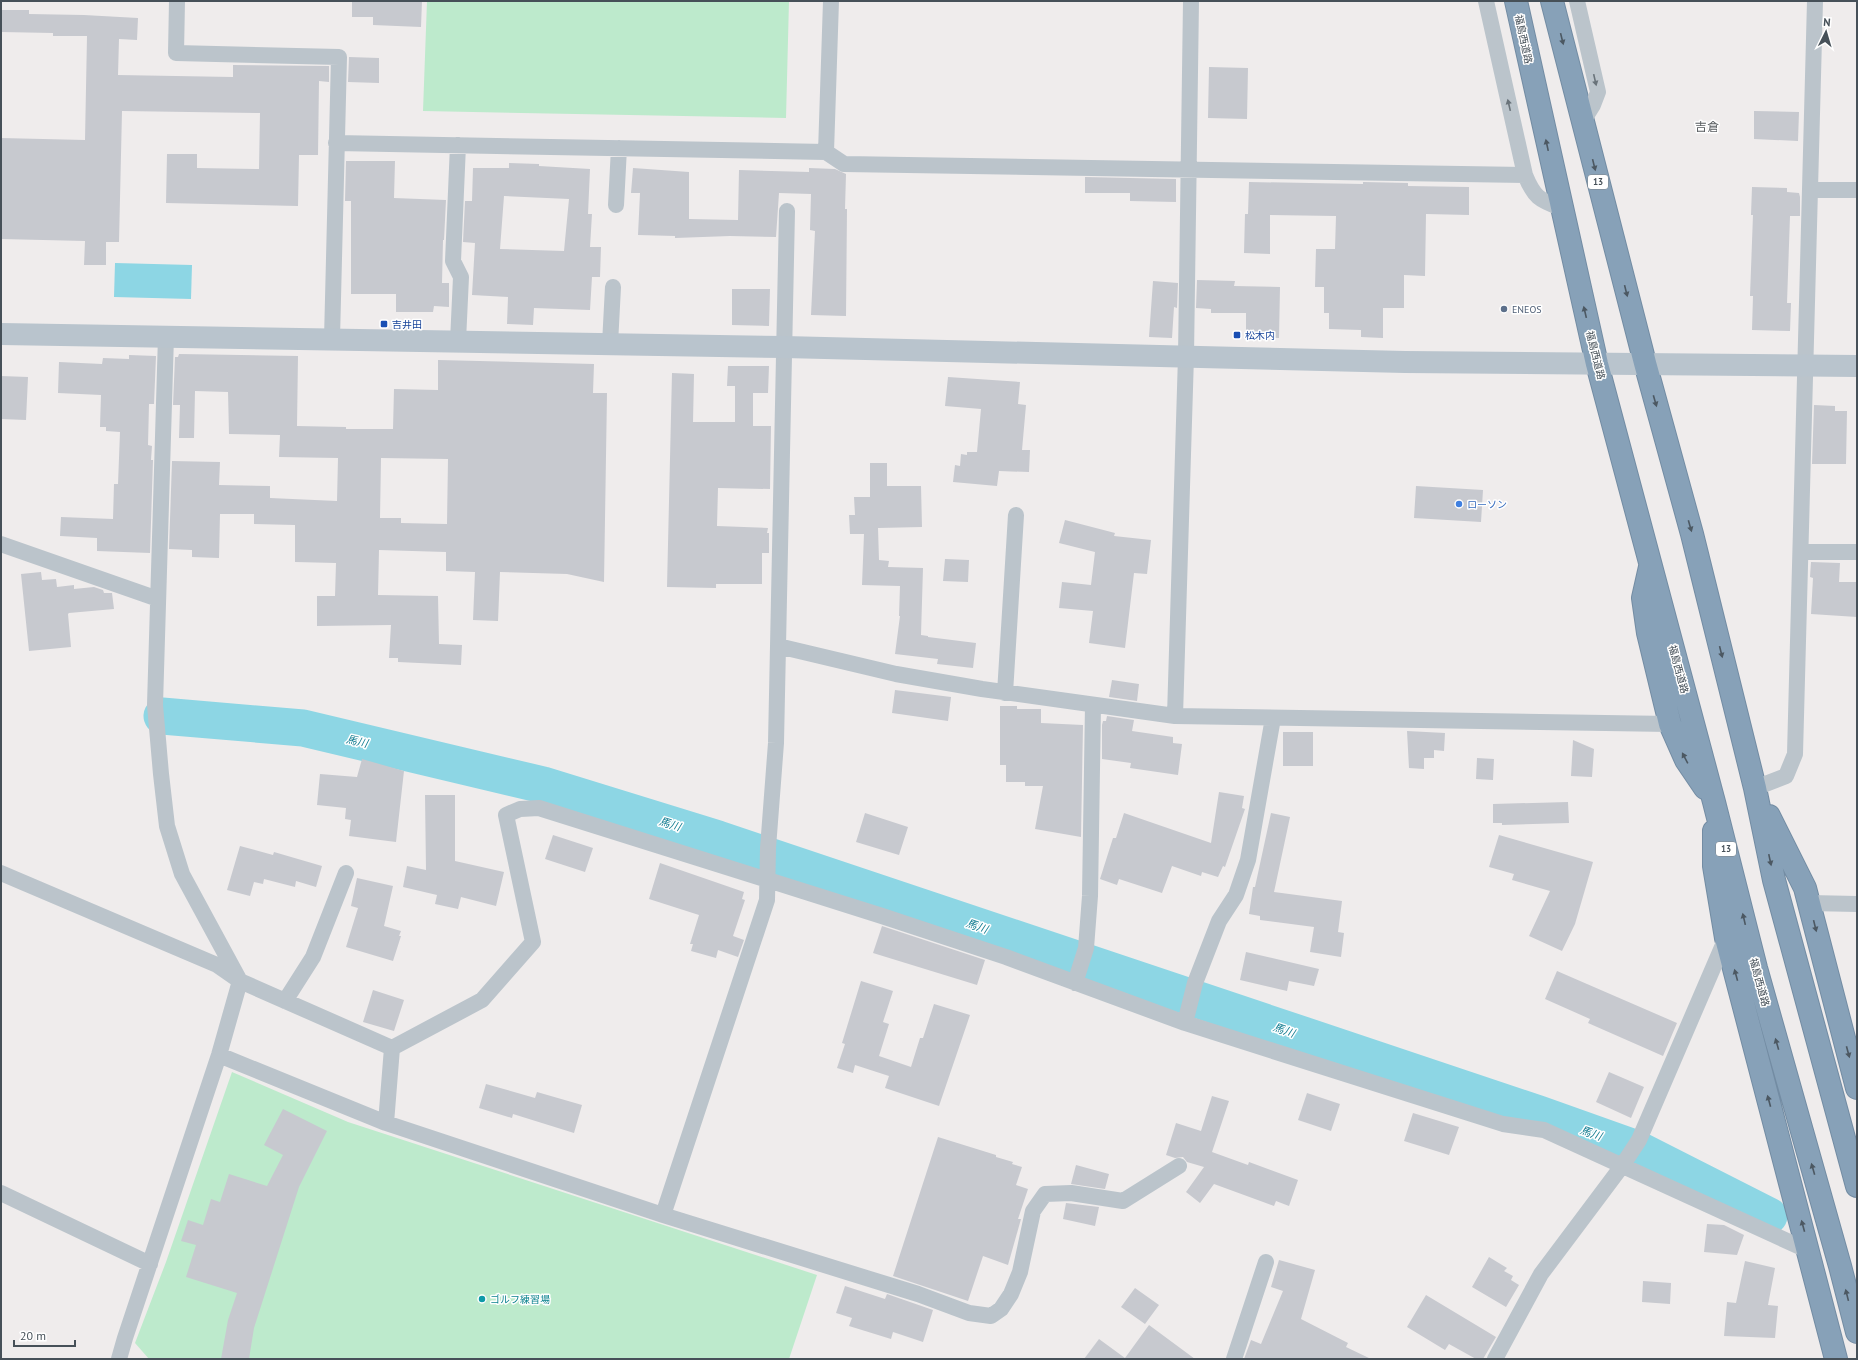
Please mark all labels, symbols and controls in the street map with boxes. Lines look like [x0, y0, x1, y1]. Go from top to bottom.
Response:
north arrow [1806, 12, 1846, 52]
street label: 福島西道路 [1512, 13, 1535, 65]
text: N [1823, 15, 1831, 29]
one-way arrow [1559, 33, 1565, 45]
one-way arrow [1592, 74, 1598, 86]
one-way arrow [1506, 99, 1512, 111]
district label: 吉倉 [1695, 119, 1719, 134]
one-way arrow [1544, 139, 1550, 151]
one-way arrow [1591, 159, 1597, 171]
road number: 13 [1588, 175, 1608, 189]
one-way arrow [1623, 285, 1629, 297]
place label: ENEOS [1512, 303, 1542, 316]
marker: ENEOS [1499, 304, 1509, 314]
one-way arrow [1582, 306, 1588, 319]
place label: 吉井田 [392, 318, 422, 331]
marker: 吉井田 [379, 319, 389, 329]
place label: 松木内 [1245, 329, 1275, 342]
street label: 福島西道路 [1583, 329, 1608, 381]
marker: 松木内 [1232, 330, 1242, 340]
one-way arrow [1652, 395, 1658, 407]
place label: ローソン [1467, 498, 1507, 511]
marker: ローソン [1454, 499, 1464, 509]
one-way arrow [1687, 520, 1693, 532]
street label: 福島西道路 [1666, 643, 1691, 695]
one-way arrow [1719, 646, 1725, 658]
water label: 馬川 [345, 732, 370, 751]
one-way arrow [1682, 752, 1689, 764]
water label: 馬川 [657, 814, 684, 834]
road number: 13 [1716, 842, 1736, 856]
one-way arrow [1767, 854, 1773, 867]
one-way arrow [1741, 912, 1747, 925]
water label: 馬川 [964, 916, 991, 937]
one-way arrow [1812, 921, 1818, 933]
street label: 福島西道路 [1747, 956, 1772, 1008]
one-way arrow [1733, 969, 1739, 981]
water label: 馬川 [1271, 1020, 1298, 1041]
one-way arrow [1774, 1038, 1780, 1050]
one-way arrow [1845, 1046, 1851, 1058]
one-way arrow [1766, 1094, 1772, 1107]
water label: 馬川 [1578, 1123, 1605, 1144]
one-way arrow [1810, 1163, 1816, 1175]
one-way arrow [1799, 1220, 1805, 1232]
one-way arrow [1844, 1288, 1850, 1301]
place label: ゴルフ練習場 [490, 1293, 550, 1306]
marker: ゴルフ練習場 [477, 1294, 487, 1304]
scale bar [14, 1322, 75, 1348]
text: 20 m [20, 1328, 46, 1343]

